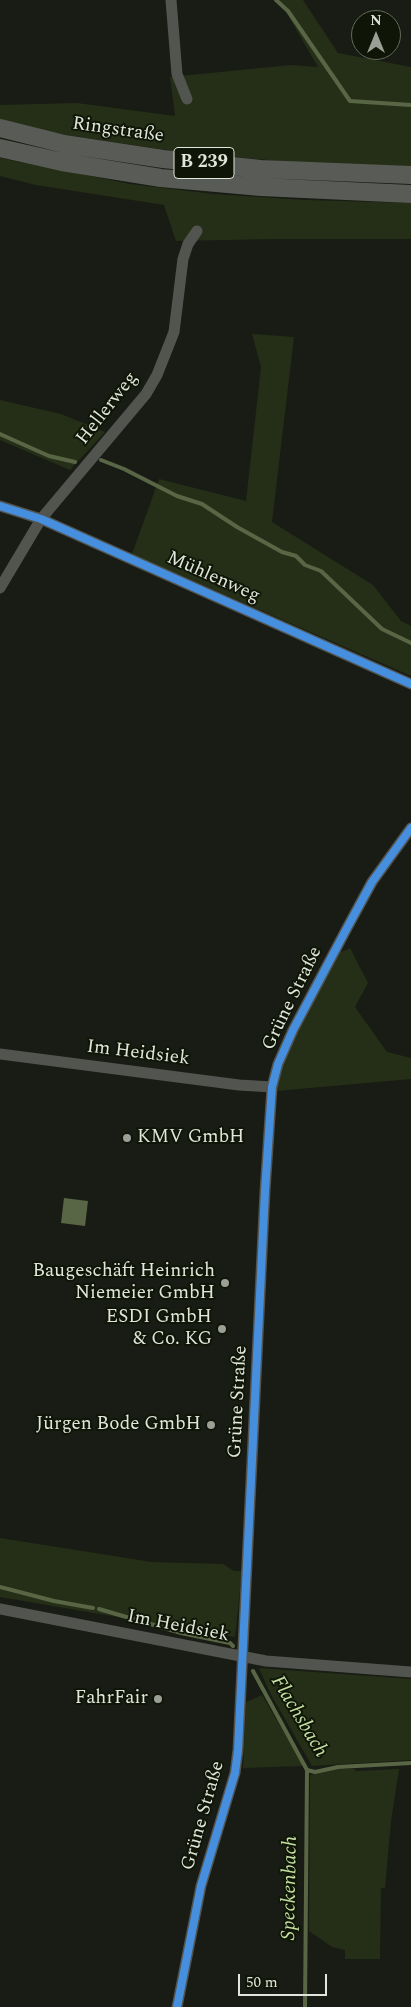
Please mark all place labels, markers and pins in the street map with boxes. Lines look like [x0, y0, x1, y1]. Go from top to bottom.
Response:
place label: KMV GmbH [137, 1127, 244, 1149]
marker: KMV GmbH [121, 1132, 133, 1144]
place label: Baugeschäft Heinrich Niemeier GmbH [33, 1261, 215, 1305]
marker: Baugeschäft Heinrich Niemeier GmbH [219, 1277, 231, 1289]
place label: ESDI GmbH & Co. KG [106, 1307, 212, 1351]
marker: ESDI GmbH & Co. KG [216, 1323, 228, 1335]
place label: Jürgen Bode GmbH [36, 1414, 201, 1436]
marker: Jürgen Bode GmbH [205, 1419, 217, 1431]
place label: FahrFair [75, 1688, 148, 1710]
marker: FahrFair [152, 1693, 164, 1705]

